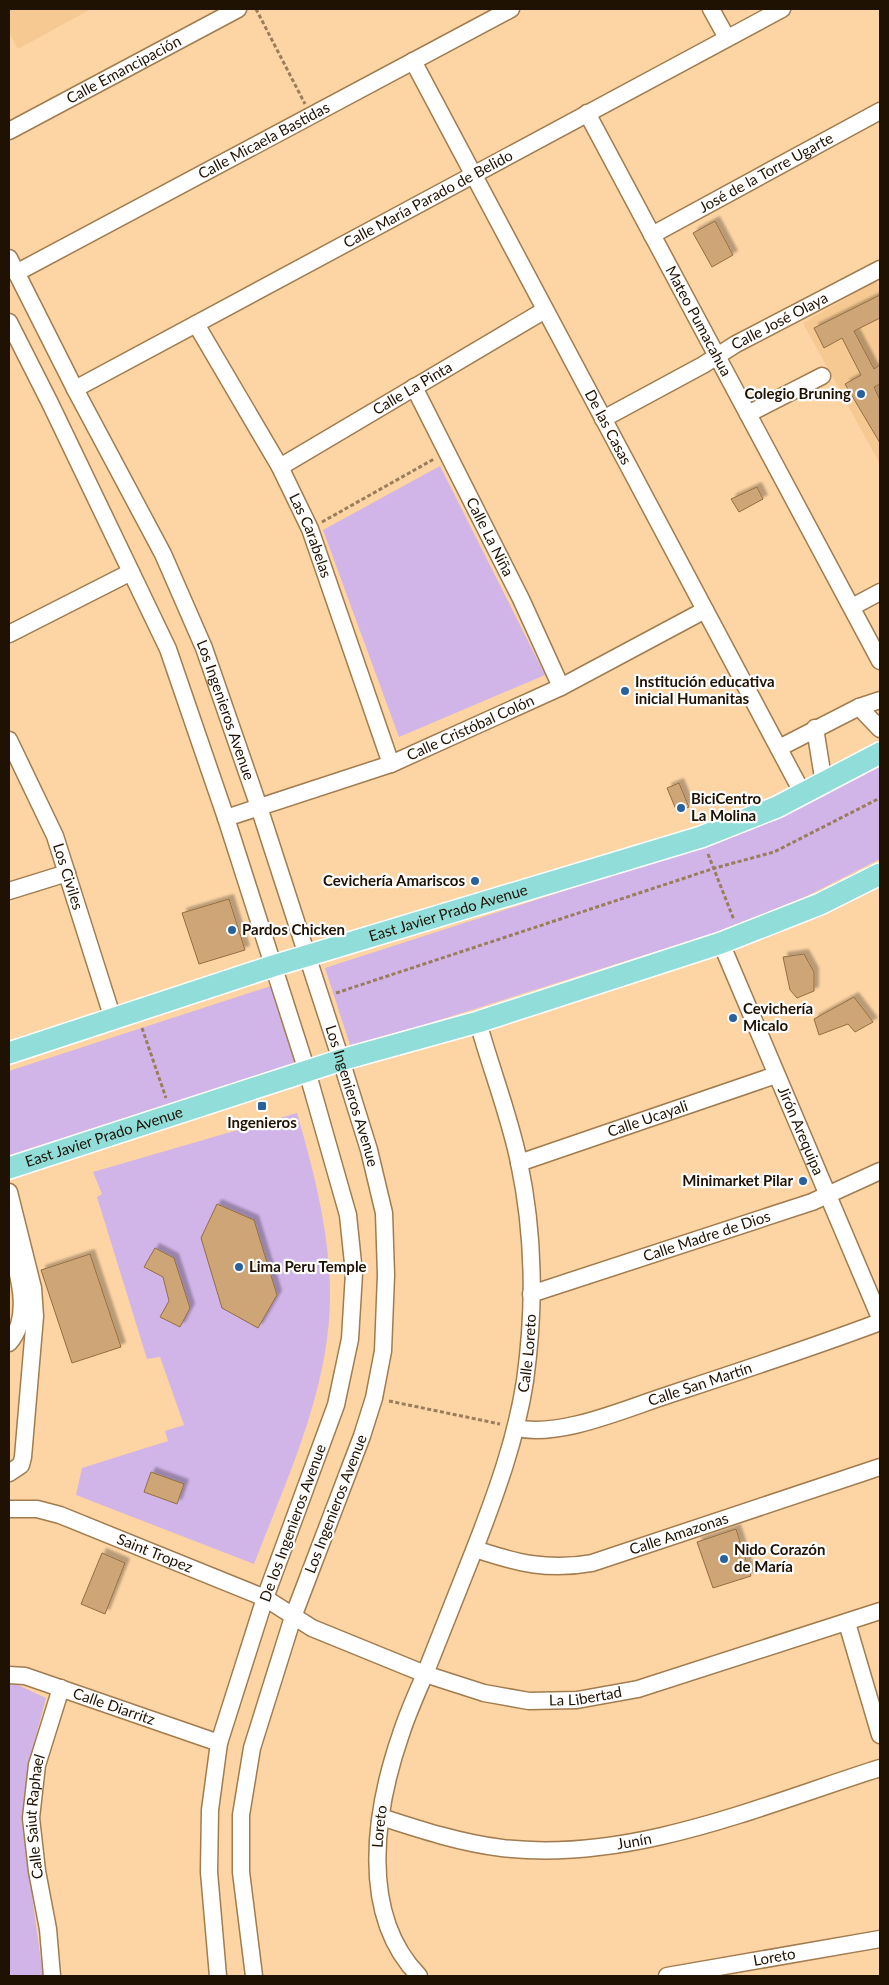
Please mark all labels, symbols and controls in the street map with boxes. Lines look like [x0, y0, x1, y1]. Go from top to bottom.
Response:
street label: Calle Emancipación [63, 31, 184, 107]
street label: Calle Micaela Bastidas [195, 97, 332, 182]
street label: José de la Torre Ugarte [696, 128, 836, 216]
street label: Calle María Parado de Belido [340, 145, 515, 251]
street label: Mateo Pumacahua [662, 262, 736, 379]
street label: Calle José Olaya [728, 288, 831, 353]
street label: Calle La Pinta [369, 357, 455, 418]
place label: Colegio Bruning [744, 384, 851, 402]
street label: De las Casas [582, 386, 636, 468]
marker: Colegio Bruning [855, 388, 867, 400]
street label: Las Carabelas [286, 490, 336, 580]
street label: Calle La Niña [463, 494, 518, 579]
street label: Los Ingenieros Avenue [194, 637, 259, 782]
place label: Institución educativa inicial Humanitas [635, 672, 775, 707]
marker: Institución educativa inicial Humanitas [619, 685, 631, 697]
street label: Calle Cristóbal Colón [404, 690, 537, 764]
place label: BiciCentro La Molina [691, 789, 762, 824]
marker: BiciCentro La Molina [675, 802, 687, 814]
street label: Los Civiles [50, 841, 88, 912]
place label: Cevichería Amariscos [323, 871, 465, 889]
marker: Cevichería Amariscos [469, 875, 481, 887]
street label: East Javier Prado Avenue [367, 880, 529, 945]
place label: Pardos Chicken [242, 920, 345, 938]
marker: Pardos Chicken [226, 924, 238, 936]
place label: Cevichería Micalo [743, 999, 813, 1034]
marker: Cevichería Micalo [727, 1012, 739, 1024]
street label: Los Ingenieros Avenue [322, 1023, 383, 1168]
street label: Jirón Arequipa [775, 1083, 828, 1178]
street label: Calle Ucayali [605, 1096, 690, 1140]
marker: Ingenieros [256, 1100, 268, 1112]
street label: East Javier Prado Avenue [23, 1102, 185, 1170]
place label: Ingenieros [227, 1113, 297, 1131]
place label: Minimarket Pilar [682, 1171, 793, 1189]
marker: Minimarket Pilar [797, 1175, 809, 1187]
street label: Calle Madre de Dios [641, 1206, 772, 1265]
place label: Lima Peru Temple [249, 1257, 367, 1275]
marker: Lima Peru Temple [233, 1261, 245, 1273]
street label: Calle Loreto [513, 1313, 539, 1394]
street label: Calle San Martín [645, 1358, 754, 1409]
street label: Los Ingenieros Avenue [300, 1432, 370, 1576]
street label: De los Ingenieros Avenue [255, 1441, 329, 1604]
street label: Calle Amazonas [627, 1508, 730, 1558]
street label: Saint Tropez [115, 1529, 196, 1576]
place label: Nido Corazón de María [734, 1540, 825, 1575]
marker: Nido Corazón de María [718, 1553, 730, 1565]
street label: La Libertad [549, 1682, 623, 1709]
street label: Calle Diarritz [71, 1683, 158, 1728]
street label: Calle Saiut Raphael [21, 1752, 48, 1881]
street label: Loreto [368, 1804, 390, 1848]
street label: Junín [615, 1829, 653, 1853]
street label: Loreto [752, 1944, 797, 1969]

